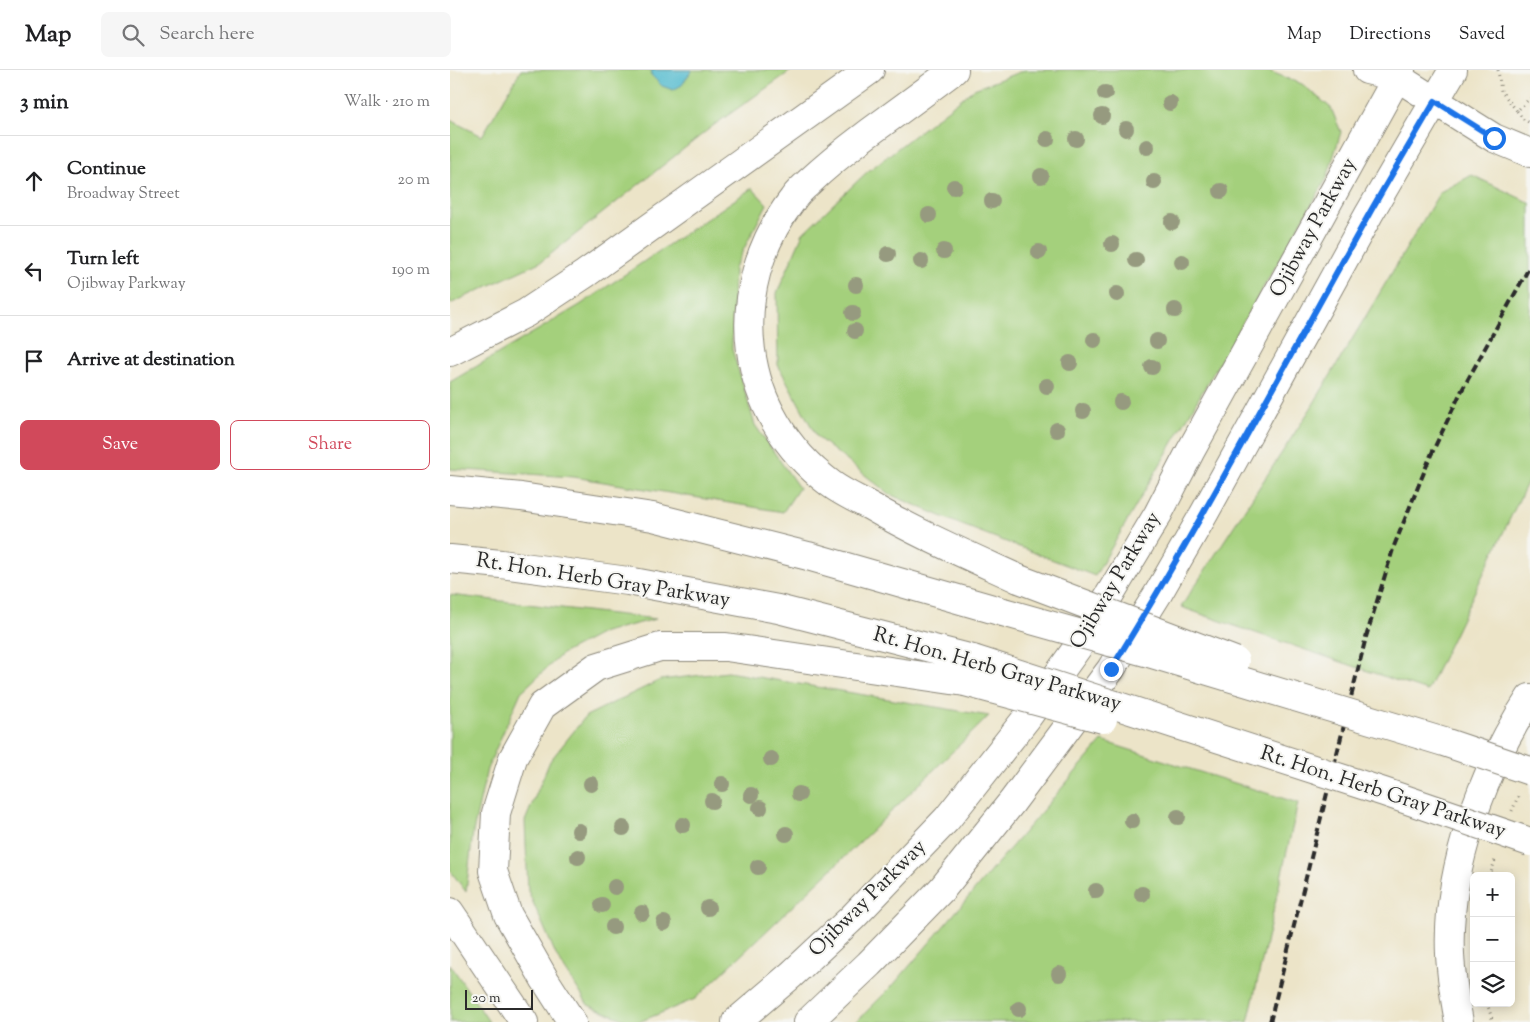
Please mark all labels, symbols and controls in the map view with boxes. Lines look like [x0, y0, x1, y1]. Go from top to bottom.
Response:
search box [101, 12, 451, 57]
text: Map [25, 18, 71, 52]
icon: search [119, 21, 147, 49]
text: Search here [159, 21, 255, 48]
text: Map [1287, 22, 1322, 48]
text: Directions [1350, 22, 1431, 48]
text: Saved [1459, 22, 1505, 48]
text: 3 min [20, 88, 69, 118]
text: Walk · 210 m [344, 91, 430, 114]
route start [1483, 127, 1506, 150]
street label: Ojibway Parkway [1263, 152, 1365, 303]
text: Continue [67, 156, 146, 183]
icon: ahead [20, 167, 48, 195]
text: 20 m [397, 169, 430, 192]
text: Broadway Street [67, 183, 180, 206]
text: Turn left [67, 246, 139, 273]
icon: left [20, 257, 48, 285]
text: 190 m [392, 259, 430, 282]
text: Ojibway Parkway [67, 273, 186, 296]
icon: arrive [20, 347, 48, 375]
text: Arrive at destination [67, 347, 235, 374]
button: Save [20, 420, 220, 470]
button: Share [230, 420, 430, 470]
street label: Ojibway Parkway [1063, 506, 1169, 655]
street label: Rt. Hon. Herb Gray Parkway [474, 546, 733, 616]
street label: Rt. Hon. Herb Gray Parkway [869, 620, 1125, 720]
route end [1100, 658, 1123, 681]
street label: Rt. Hon. Herb Gray Parkway [1256, 739, 1510, 847]
street label: Ojibway Parkway [802, 833, 934, 965]
map controls [1470, 872, 1515, 1007]
button: + [1470, 872, 1515, 917]
button: − [1470, 917, 1515, 962]
button: layers [1470, 962, 1515, 1007]
scale bar [465, 987, 532, 1010]
text: 20 m [472, 989, 501, 1009]

